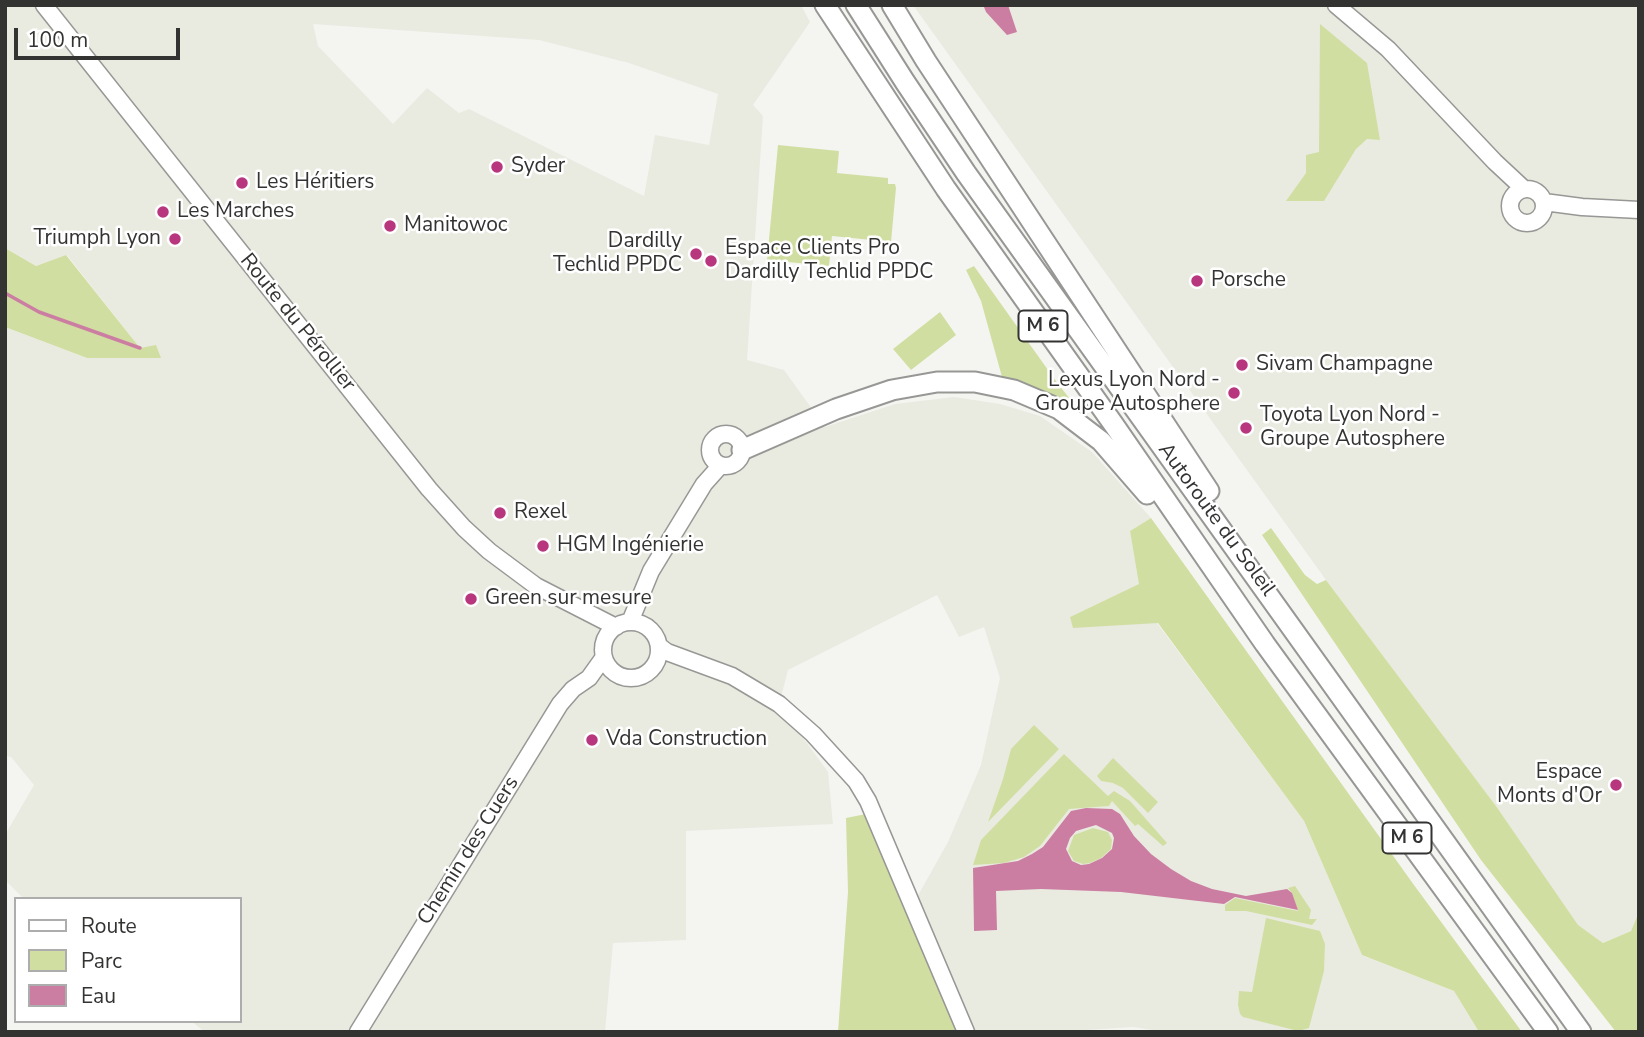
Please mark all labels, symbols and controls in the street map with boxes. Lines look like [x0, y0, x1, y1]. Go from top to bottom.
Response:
scale bar [18, 14, 184, 58]
text: 100 m [27, 26, 88, 54]
place label: Syder [511, 154, 565, 180]
marker: Syder [489, 159, 505, 175]
place label: Les Héritiers [256, 170, 374, 196]
marker: Les Héritiers [234, 175, 250, 191]
place label: Les Marches [177, 199, 294, 225]
marker: Les Marches [155, 204, 171, 220]
place label: Manitowoc [404, 213, 508, 239]
marker: Manitowoc [382, 218, 398, 234]
place label: Triumph Lyon [33, 226, 161, 252]
place label: Dardilly Techlid PPDC [553, 229, 682, 279]
marker: Triumph Lyon [167, 231, 183, 247]
place label: Espace Clients Pro Dardilly Techlid PPDC [725, 236, 933, 286]
marker: Dardilly Techlid PPDC [688, 246, 704, 262]
street label: Route du Pérollier [234, 249, 360, 397]
marker: Espace Clients Pro Dardilly Techlid PPDC [703, 253, 719, 269]
place label: Porsche [1211, 268, 1286, 294]
marker: Porsche [1189, 273, 1205, 289]
road number: M 6 [1018, 310, 1068, 342]
place label: Sivam Champagne [1256, 352, 1433, 378]
marker: Sivam Champagne [1234, 357, 1250, 373]
place label: Lexus Lyon Nord - Groupe Autosphere [1035, 368, 1220, 418]
marker: Lexus Lyon Nord - Groupe Autosphere [1226, 385, 1242, 401]
place label: Toyota Lyon Nord - Groupe Autosphere [1260, 403, 1445, 453]
marker: Toyota Lyon Nord - Groupe Autosphere [1238, 420, 1254, 436]
street label: Autoroute du Soleil [1152, 439, 1280, 601]
place label: Rexel [514, 500, 567, 526]
marker: Rexel [492, 505, 508, 521]
place label: HGM Ingénierie [557, 533, 704, 559]
marker: HGM Ingénierie [535, 538, 551, 554]
place label: Green sur mesure [485, 586, 652, 612]
marker: Green sur mesure [463, 591, 479, 607]
place label: Vda Construction [606, 727, 767, 753]
marker: Vda Construction [584, 732, 600, 748]
place label: Espace Monts d'Or [1497, 760, 1602, 810]
street label: Chemin des Cuers [413, 772, 525, 930]
marker: Espace Monts d'Or [1608, 777, 1624, 793]
road number: M 6 [1382, 822, 1432, 853]
legend [14, 897, 242, 1023]
text: Route [81, 912, 137, 940]
text: Parc [81, 947, 122, 975]
text: Eau [81, 982, 116, 1010]

